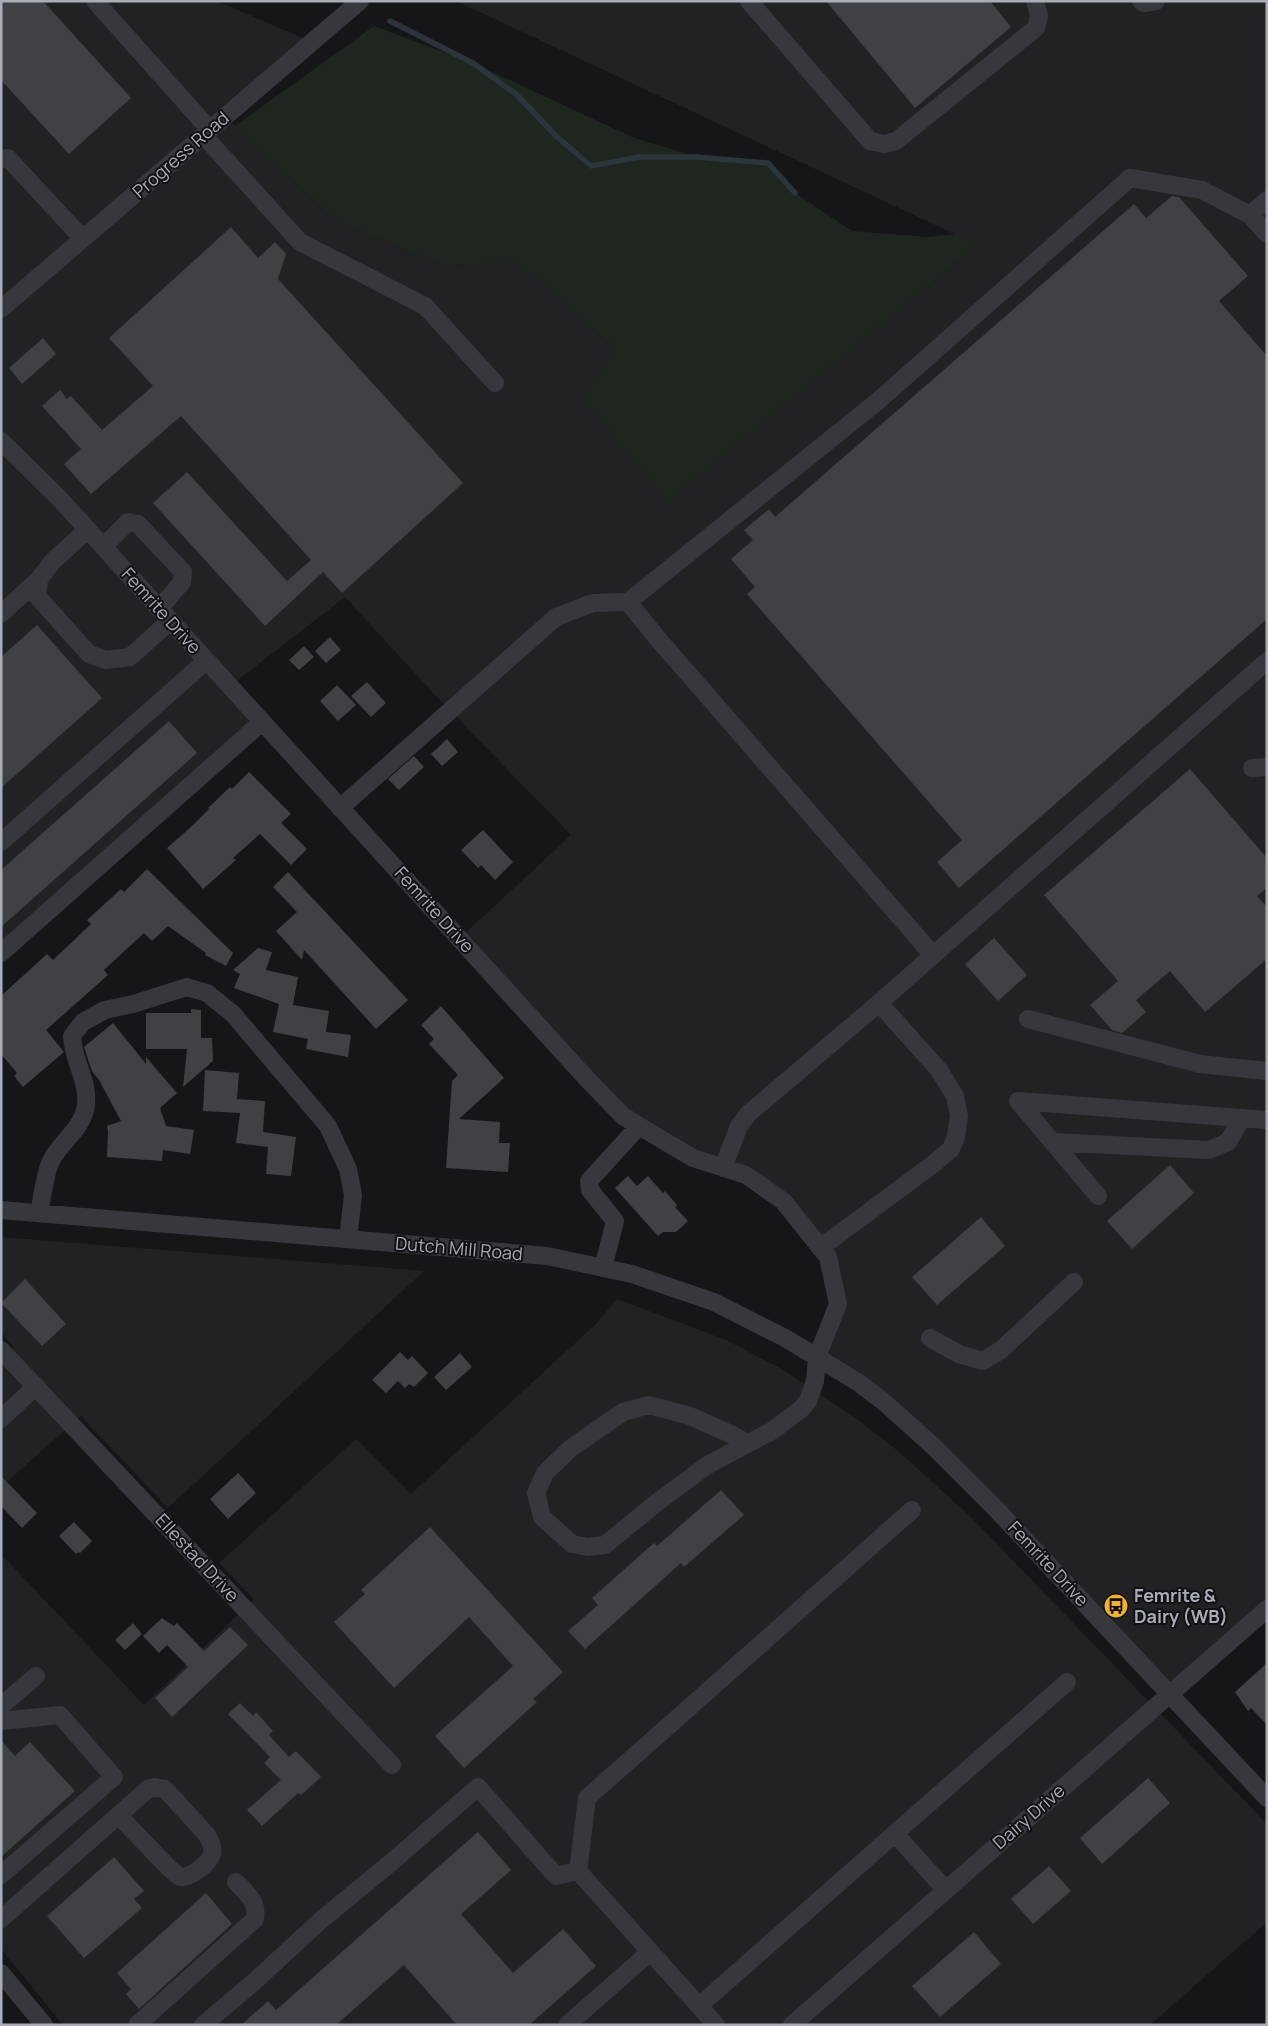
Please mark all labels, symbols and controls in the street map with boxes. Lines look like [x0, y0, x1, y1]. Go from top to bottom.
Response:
street label: Progress Road [127, 106, 234, 203]
street label: Femrite Drive [117, 562, 207, 659]
street label: Femrite Drive [390, 861, 480, 958]
street label: Dutch Mill Road [394, 1230, 524, 1266]
street label: Ellestad Drive [151, 1508, 245, 1607]
street label: Femrite Drive [1003, 1516, 1094, 1611]
place label: Femrite & Dairy (WB) [1134, 1583, 1228, 1628]
bus stop icon: Femrite & Dairy (WB) [1103, 1593, 1129, 1619]
street label: Dairy Drive [987, 1778, 1069, 1854]

